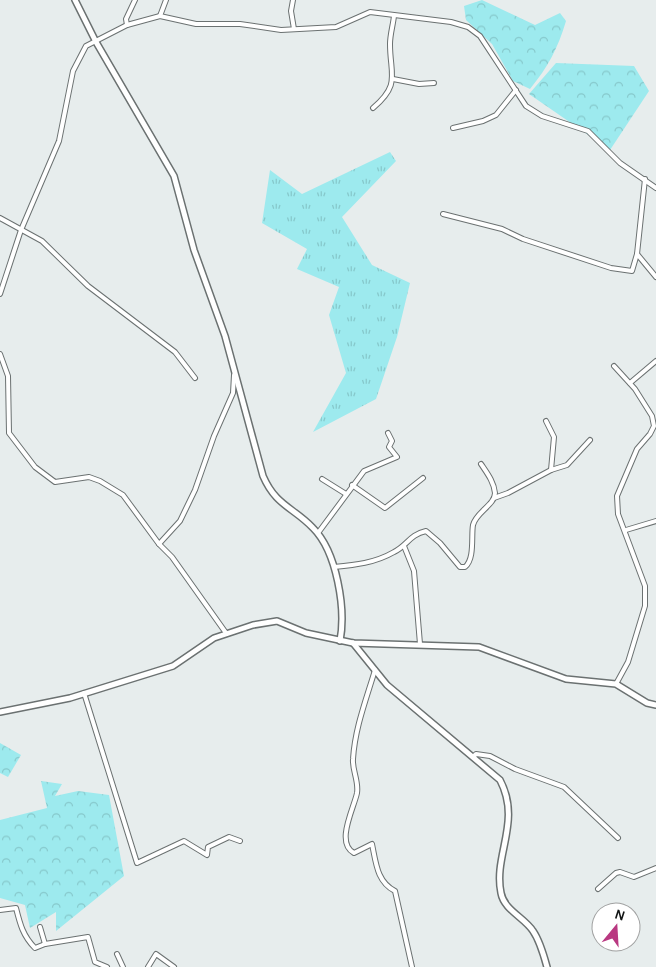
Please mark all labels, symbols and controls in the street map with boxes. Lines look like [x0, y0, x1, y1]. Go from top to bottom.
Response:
north arrow [591, 902, 641, 952]
text: N [612, 905, 627, 925]

